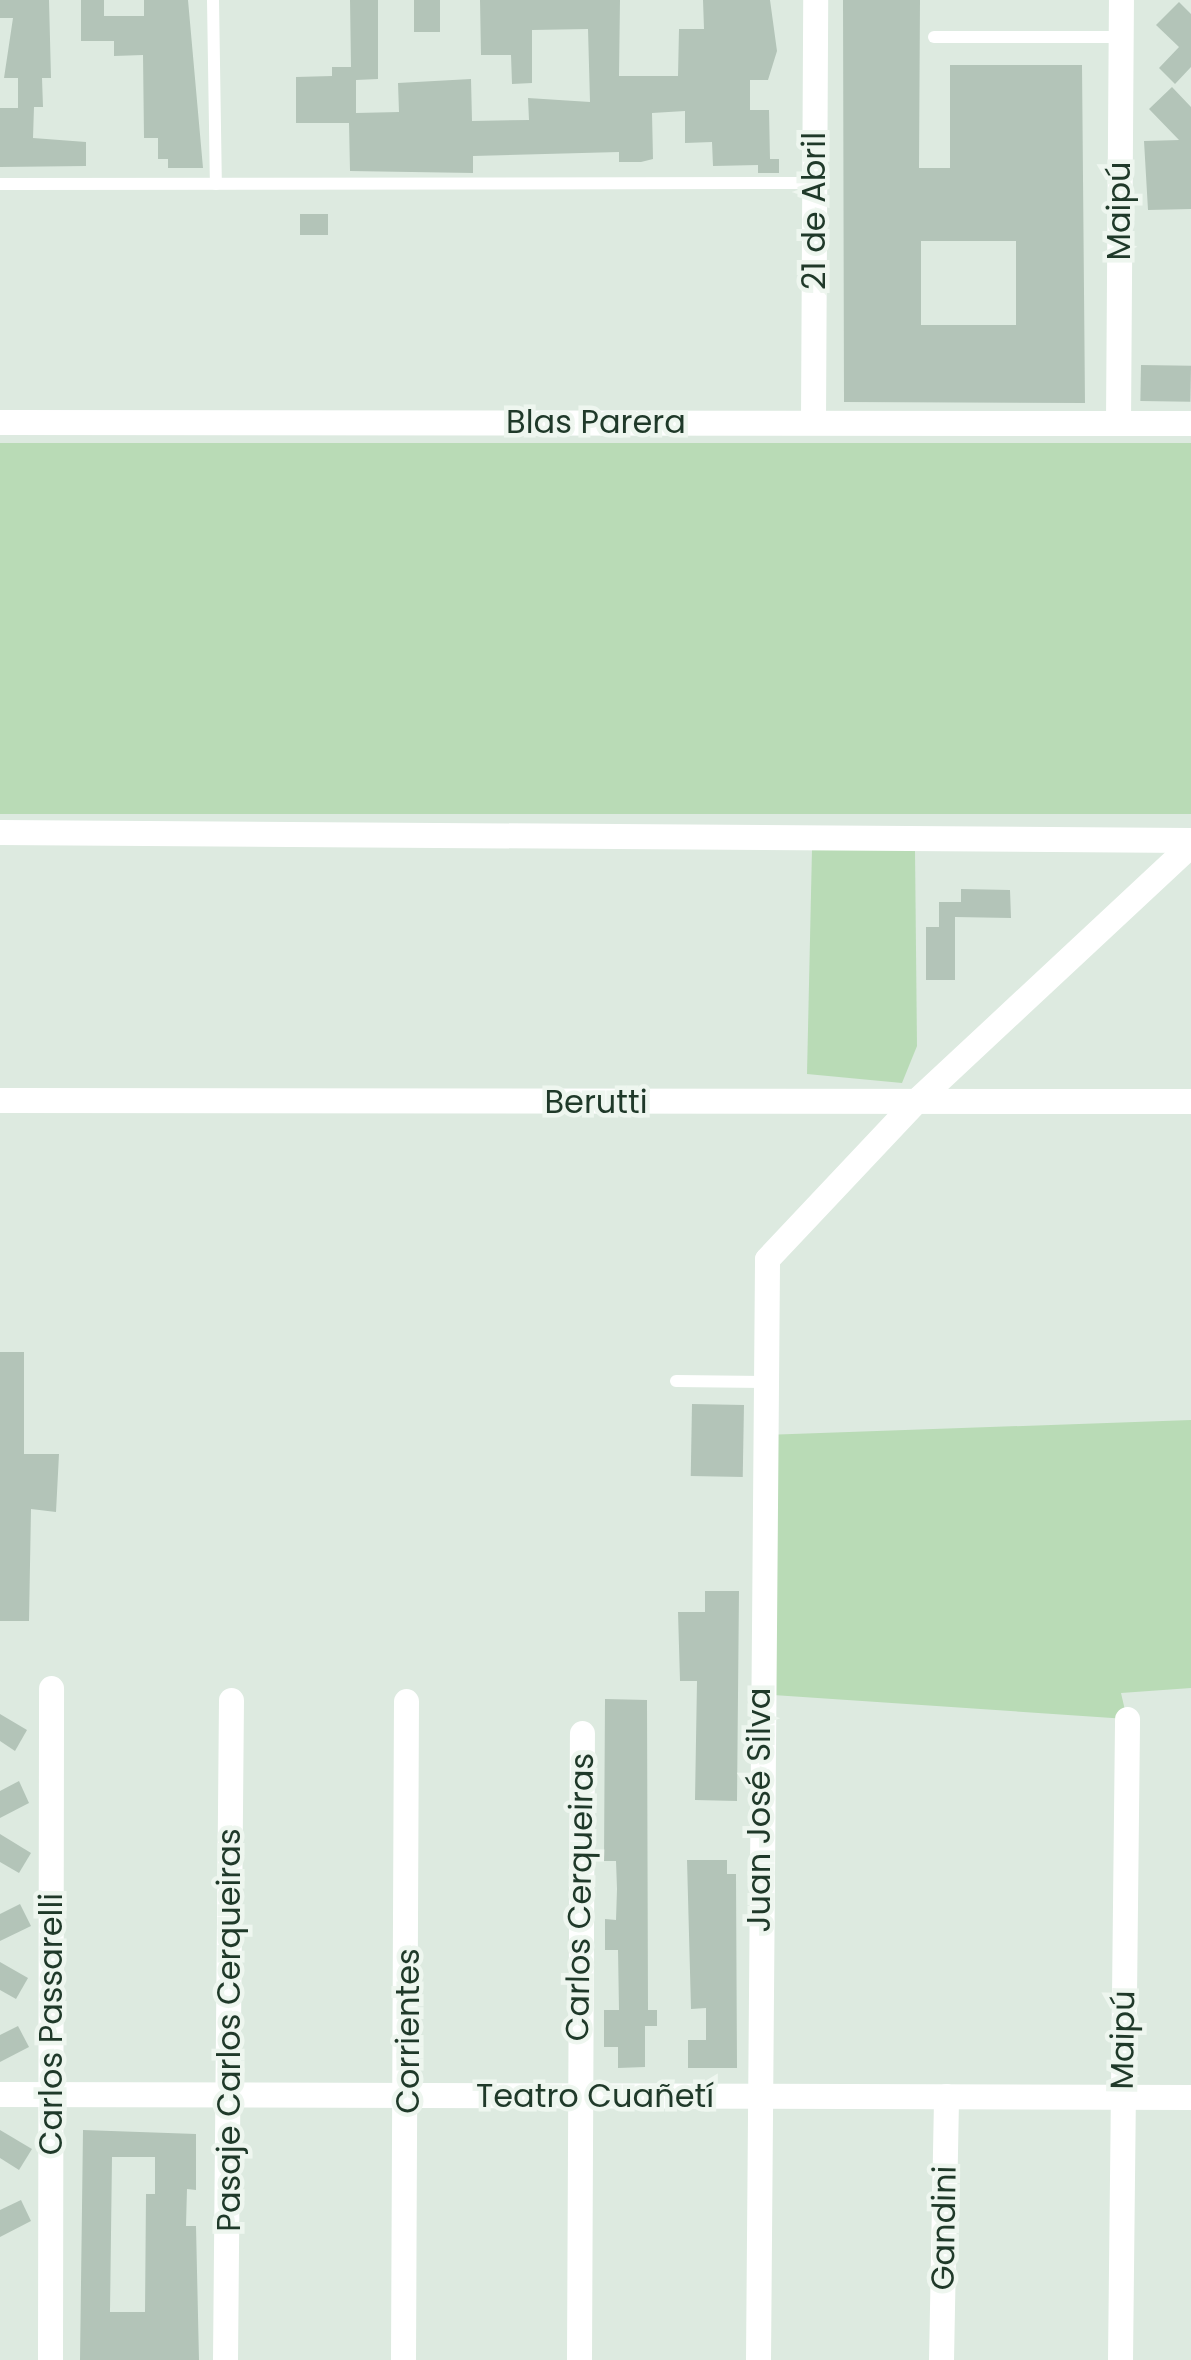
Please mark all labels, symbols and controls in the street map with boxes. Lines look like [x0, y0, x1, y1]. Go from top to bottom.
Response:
street label: 21 de Abril [795, 132, 833, 290]
street label: Maipú [1100, 161, 1138, 261]
street label: Blas Parera [506, 403, 686, 441]
street label: Berutti [544, 1083, 648, 1121]
street label: Juan José Silva [740, 1688, 778, 1932]
street label: Carlos Cerqueiras [558, 1752, 602, 2042]
street label: Pasaje Carlos Cerqueiras [210, 1828, 248, 2232]
street label: Carlos Passarelli [32, 1893, 70, 2155]
street label: Corrientes [389, 1948, 427, 2114]
street label: Maipú [1103, 1990, 1143, 2090]
street label: Teatro Cuañetí [476, 2077, 714, 2115]
street label: Gandini [924, 2165, 964, 2291]

